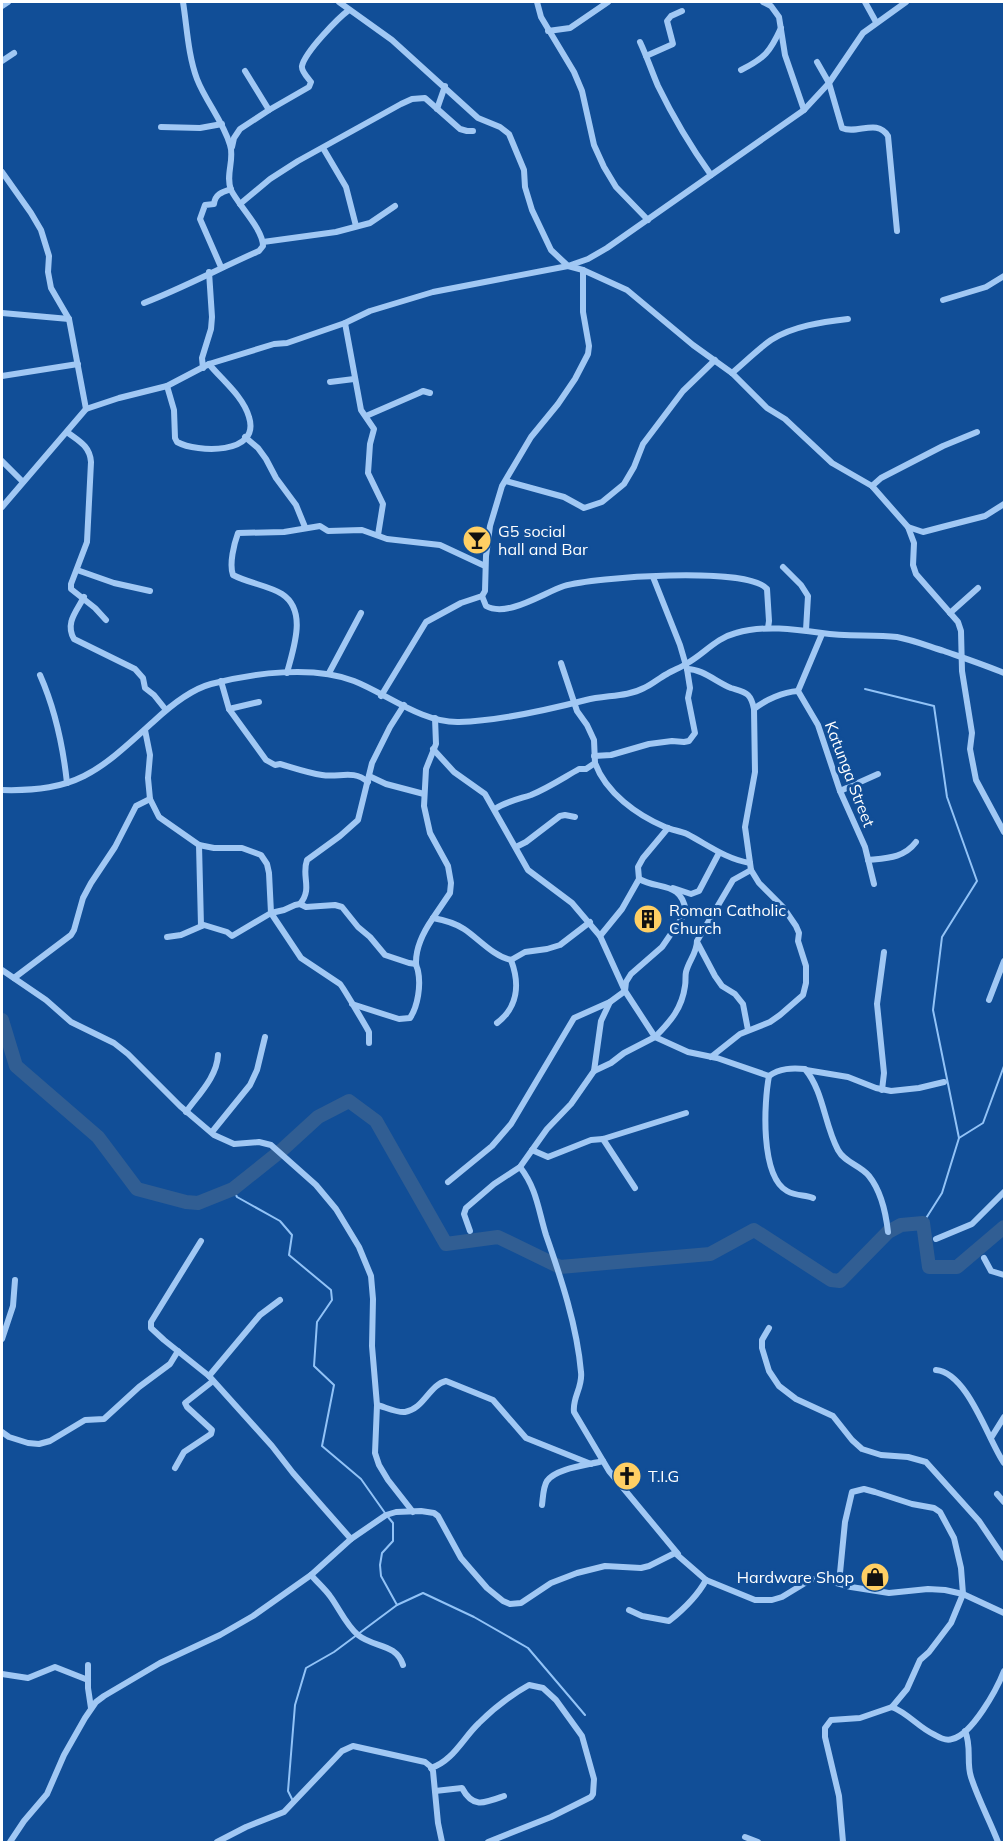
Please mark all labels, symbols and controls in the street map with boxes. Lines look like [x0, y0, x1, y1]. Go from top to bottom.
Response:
place label: G5 social hall and Bar [498, 521, 588, 559]
bar icon: G5 social hall and Bar [461, 524, 493, 556]
street label: Katunga Street [821, 718, 879, 830]
place label: Roman Catholic Church [669, 900, 786, 938]
building icon: Roman Catholic Church [632, 903, 664, 935]
church icon: T.I.G [611, 1460, 643, 1492]
place label: T.I.G [648, 1466, 679, 1486]
shop icon: Hardware Shop [859, 1561, 891, 1593]
place label: Hardware Shop [737, 1567, 854, 1587]

